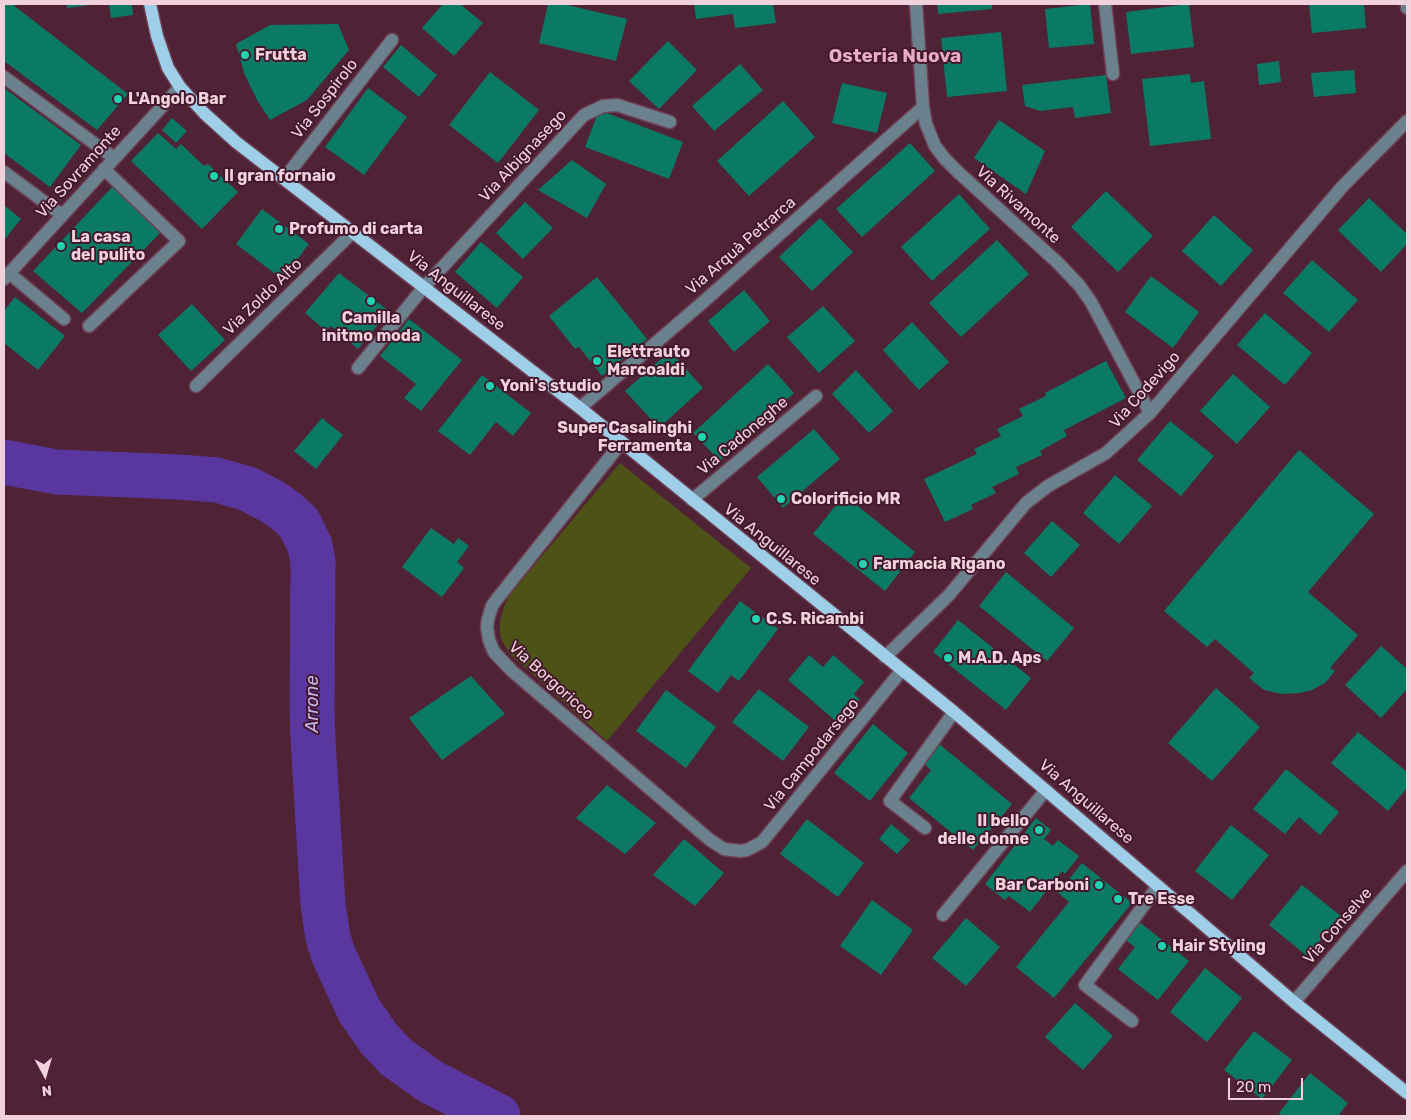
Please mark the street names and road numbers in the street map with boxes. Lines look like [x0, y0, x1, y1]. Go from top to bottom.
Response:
street label: Via Sospirolo [288, 55, 362, 143]
street label: Via Albignasego [475, 106, 571, 206]
street label: Via Sovramonte [32, 122, 126, 222]
street label: Via Rivamonte [972, 162, 1064, 248]
street label: Via Arquà Petrarca [682, 193, 800, 299]
street label: Via Anguillarese [403, 247, 509, 335]
street label: Via Zoldo Alto [220, 255, 306, 339]
street label: Via Codevigo [1106, 348, 1184, 432]
street label: Via Cadoneghe [694, 393, 792, 479]
street label: Via Anguillarese [720, 500, 824, 590]
street label: Via Borgoricco [504, 638, 598, 724]
street label: Via Campodarsego [761, 695, 863, 815]
street label: Via Anguillarese [1035, 756, 1137, 848]
street label: Via Conselve [1300, 884, 1376, 968]

